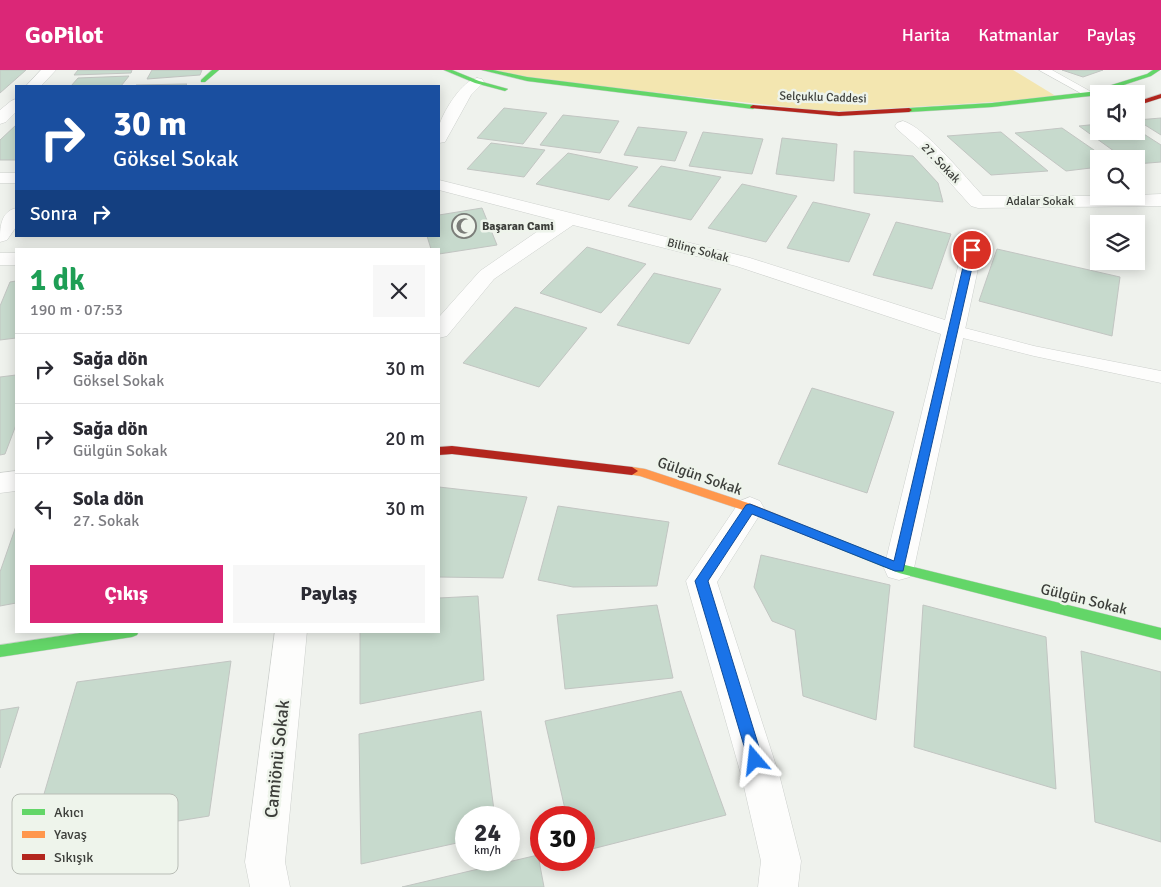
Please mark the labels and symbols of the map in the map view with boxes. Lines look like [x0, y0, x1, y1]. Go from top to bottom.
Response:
street label: Selçuklu Caddesi [779, 88, 867, 107]
street label: 27. Sokak [918, 140, 963, 186]
street label: Adalar Sokak [1006, 194, 1074, 209]
mosque icon: Başaran Cami [451, 213, 477, 239]
place label: Başaran Cami [482, 219, 554, 234]
pin [951, 229, 993, 271]
street label: Bilinç Sokak [665, 235, 730, 266]
street label: Gülgün Sokak [655, 453, 745, 499]
street label: Gülgün Sokak [1039, 580, 1130, 619]
street label: Camiönü Sokak [260, 699, 294, 819]
position arrow [728, 733, 780, 785]
legend [12, 794, 178, 874]
text: Akıcı [54, 804, 84, 821]
speed limit sign: 30 [530, 806, 595, 871]
text: Yavaş [54, 826, 87, 843]
text: Sıkışık [54, 849, 93, 866]

